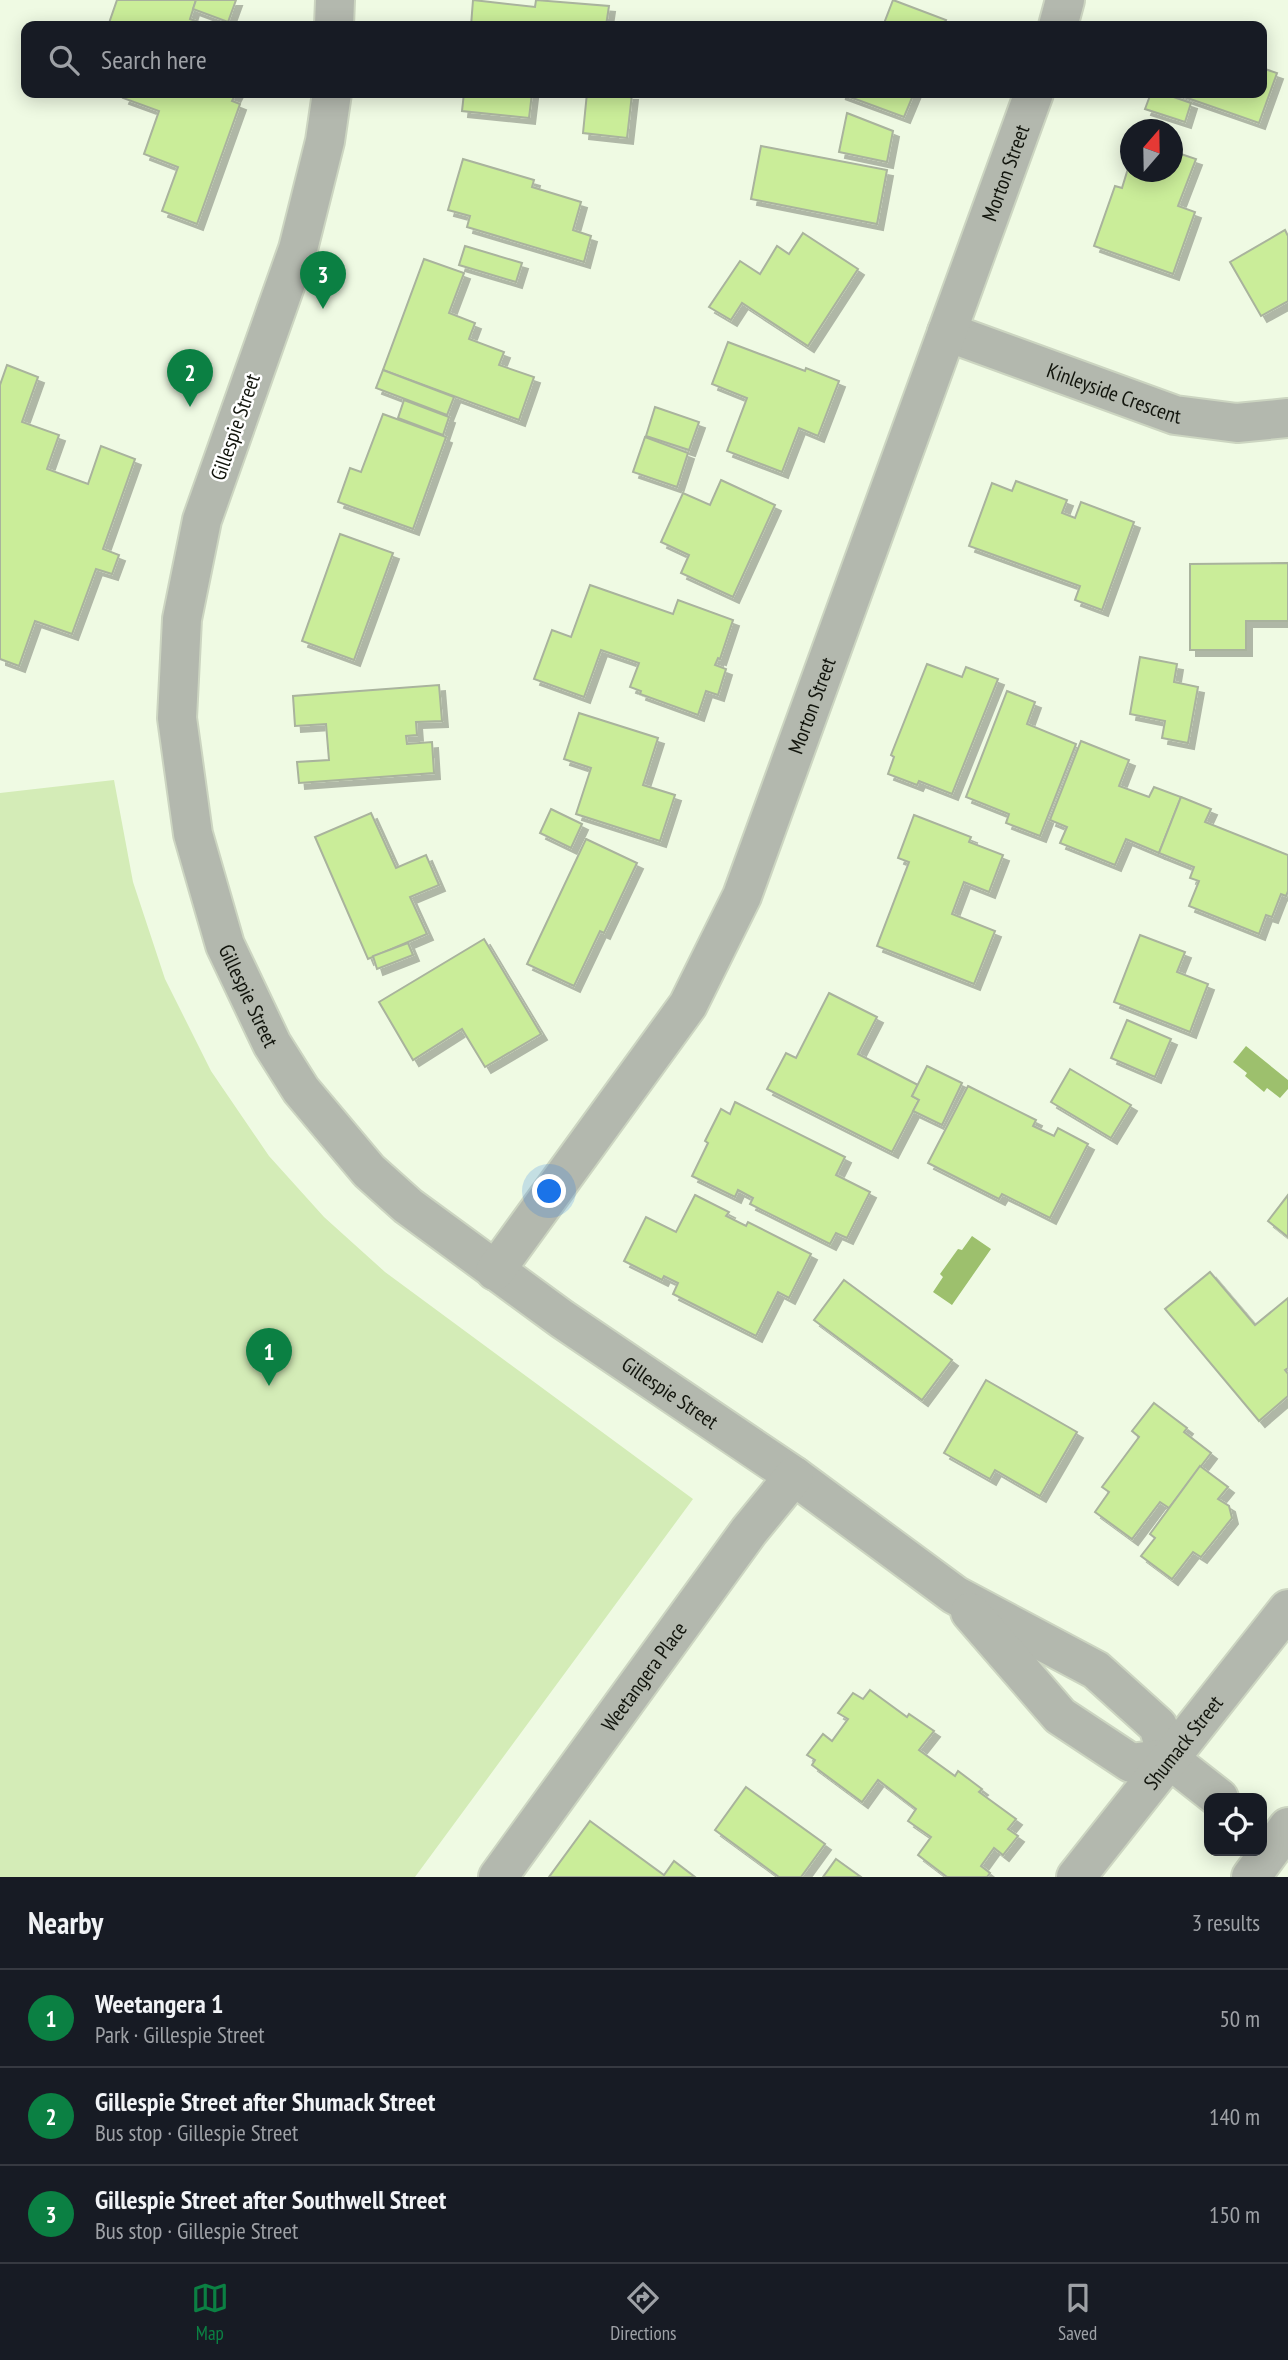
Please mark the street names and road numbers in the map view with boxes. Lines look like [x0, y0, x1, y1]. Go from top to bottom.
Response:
street label: Morton Street [975, 121, 1035, 225]
street label: Kinleyside Crescent [1043, 356, 1183, 429]
street label: Gillespie Street [204, 370, 266, 484]
street label: Morton Street [781, 653, 841, 757]
street label: Gillespie Street [213, 940, 285, 1052]
street label: Gillespie Street [617, 1350, 724, 1435]
street label: Weetangera Place [595, 1616, 692, 1736]
street label: Shumack Street [1137, 1689, 1228, 1795]

